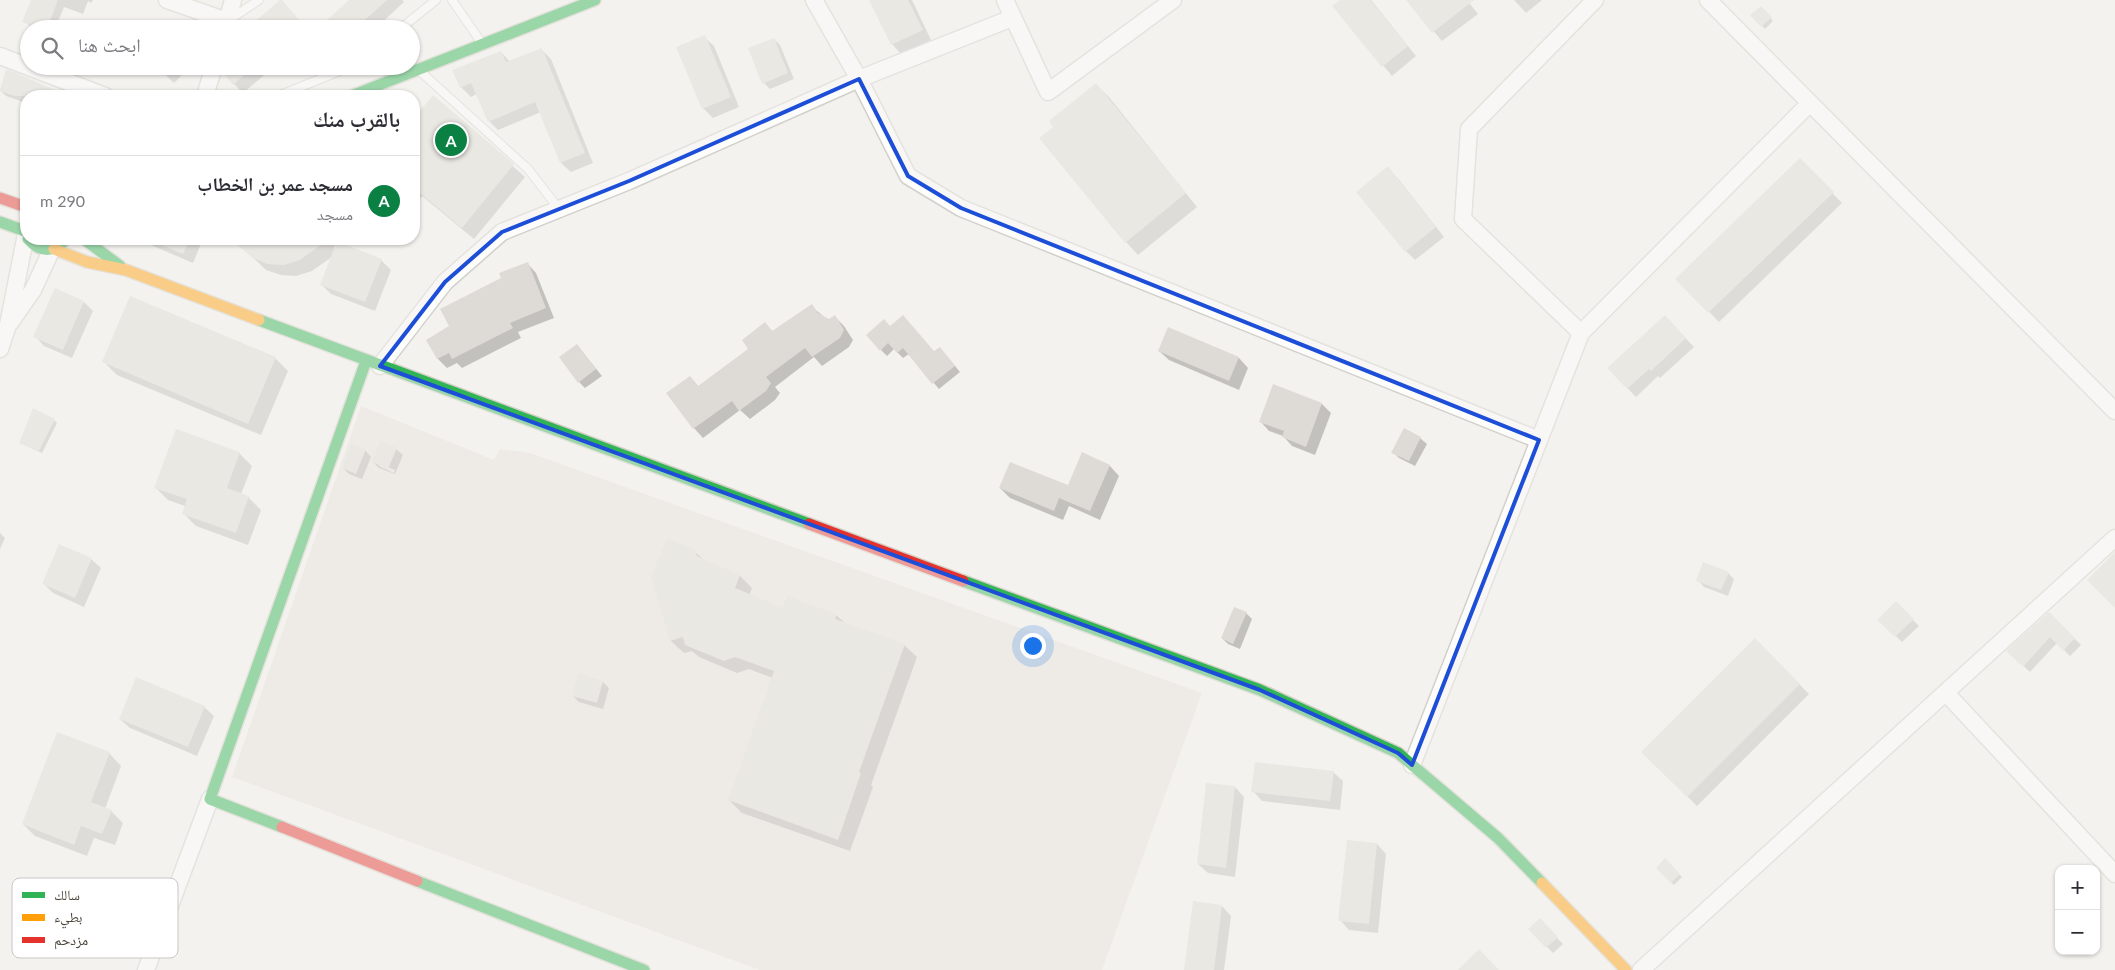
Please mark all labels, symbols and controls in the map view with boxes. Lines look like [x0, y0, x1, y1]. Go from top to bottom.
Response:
search box [20, 20, 420, 75]
text: ابحث هنا [78, 33, 141, 56]
icon: search [38, 34, 66, 62]
text: بالقرب منك [313, 106, 400, 131]
pin: A [435, 121, 467, 159]
text: مسجد عمر بن الخطاب [197, 172, 353, 195]
text: 290 m [40, 191, 85, 210]
text: A [378, 191, 390, 210]
text: مسجد [317, 204, 353, 223]
your location [1020, 633, 1046, 659]
map controls [2055, 865, 2100, 955]
button: + [2055, 865, 2100, 910]
legend [12, 878, 178, 958]
text: سالك [54, 886, 80, 903]
text: بطيء [54, 908, 83, 929]
button: − [2055, 910, 2100, 955]
text: مزدحم [54, 931, 88, 950]

